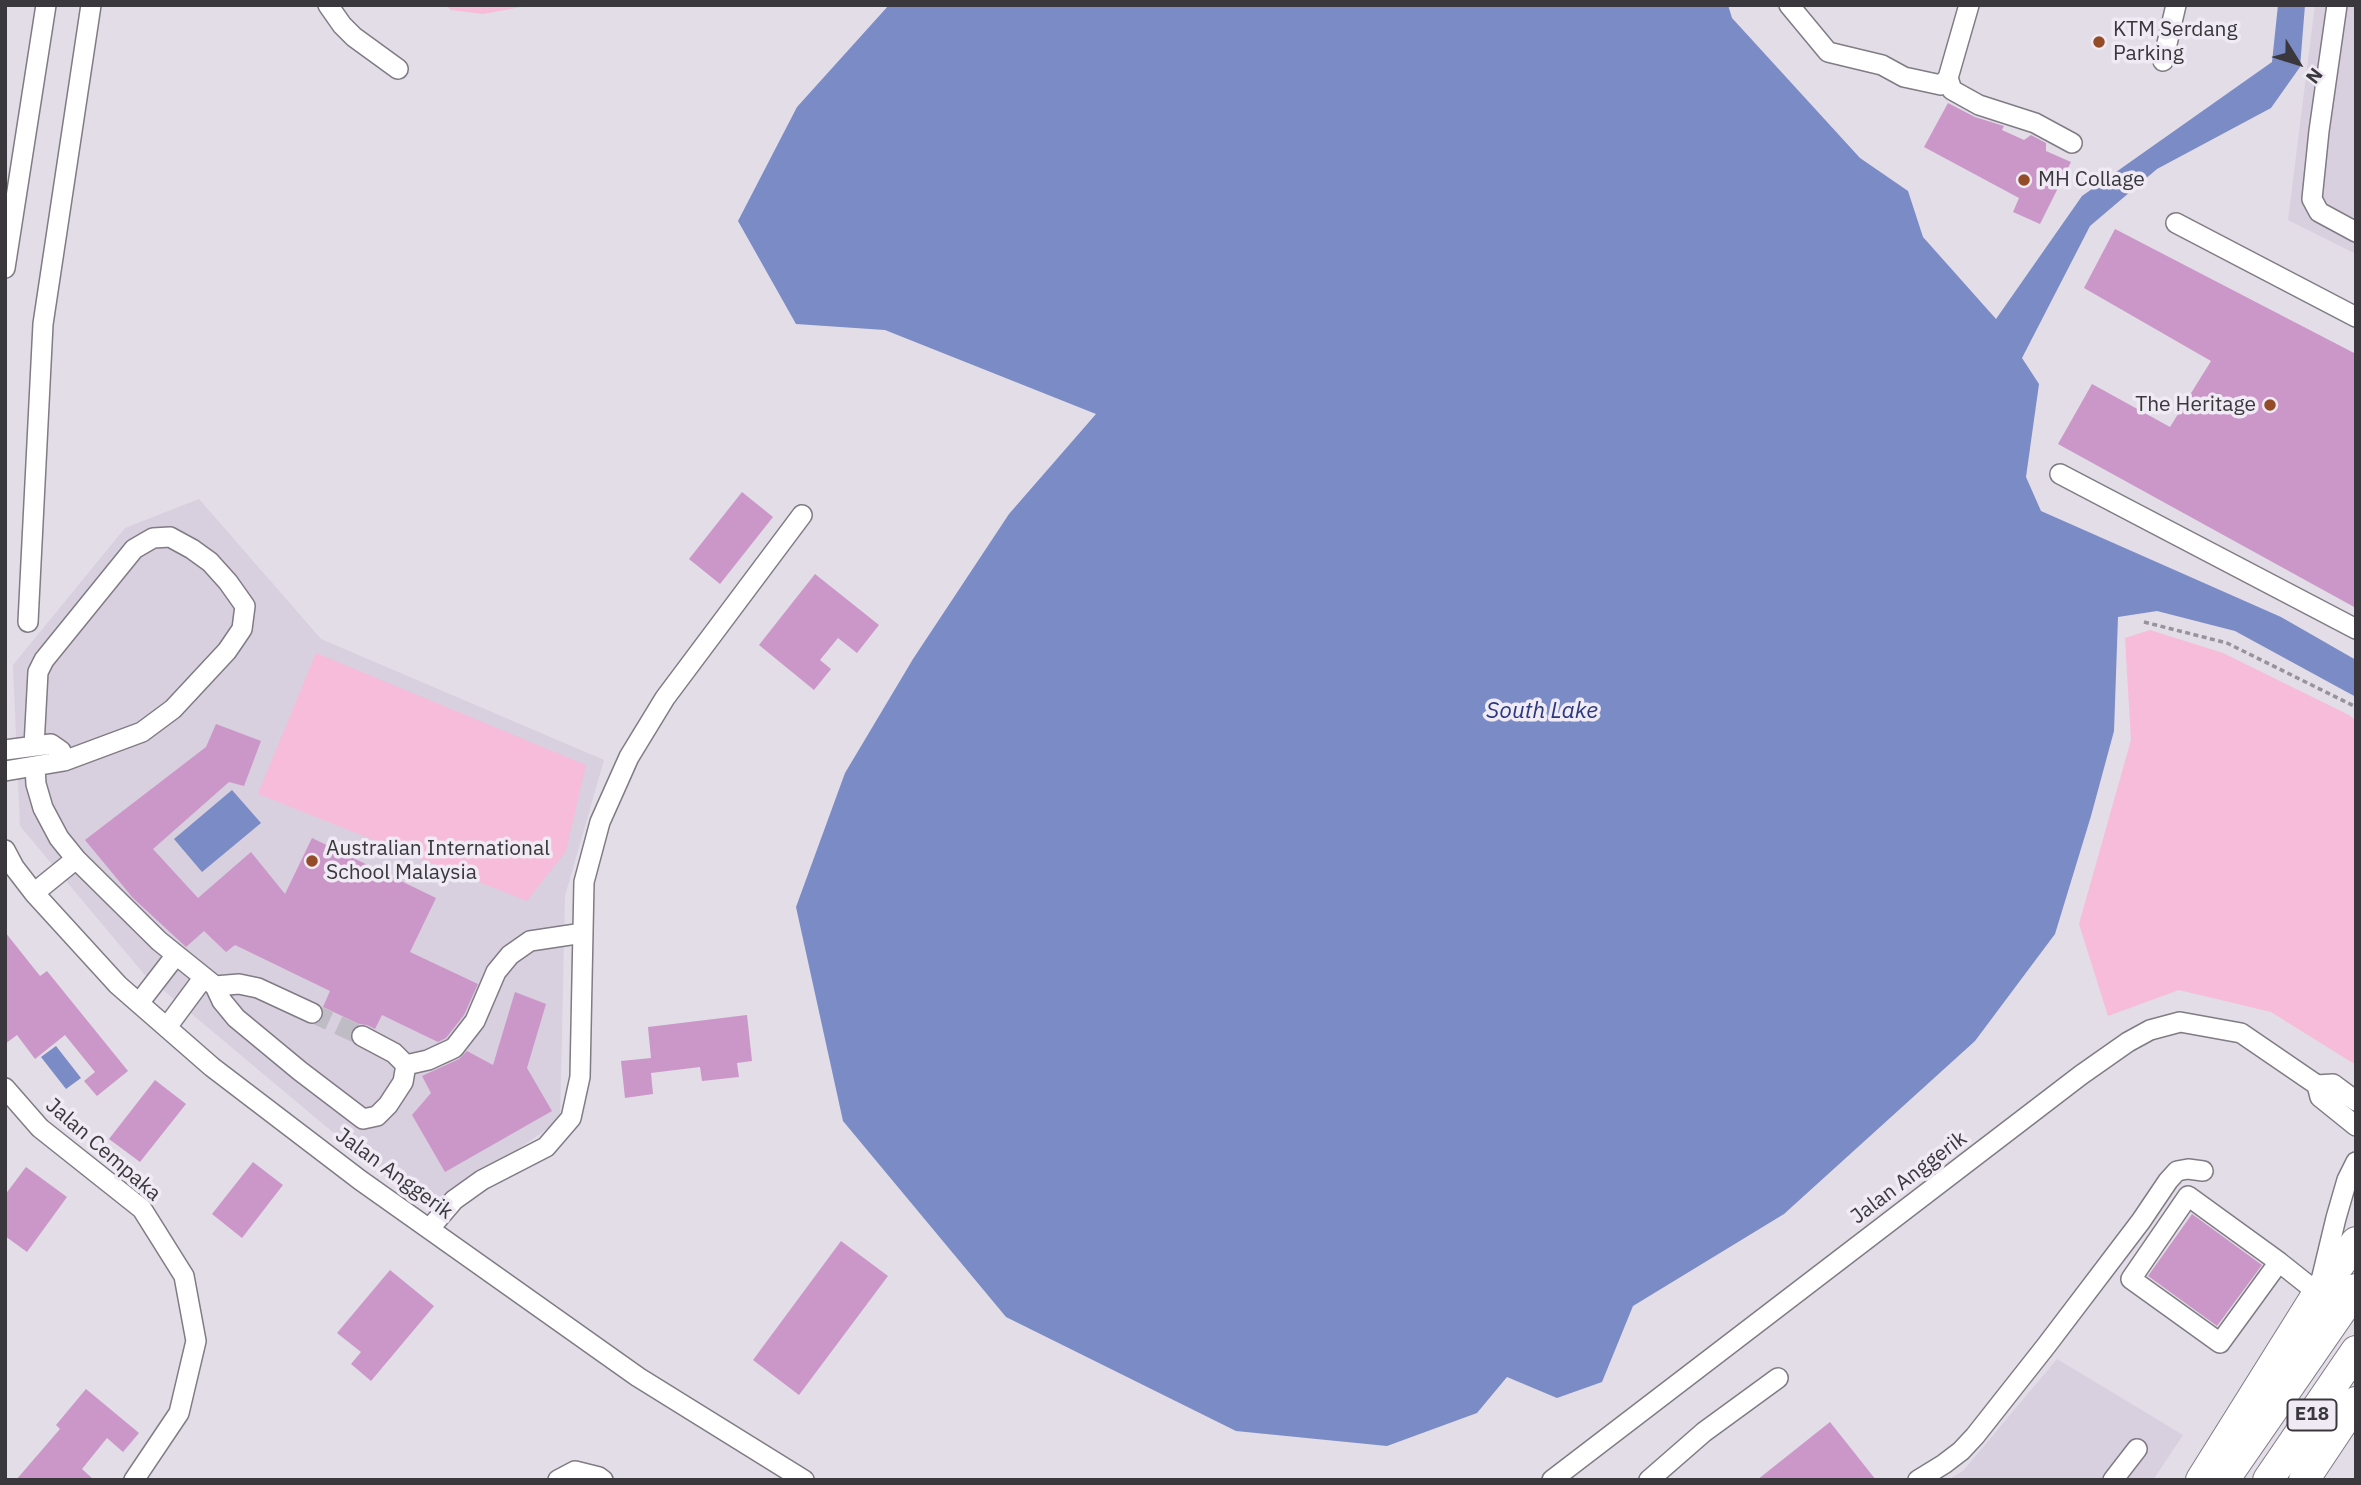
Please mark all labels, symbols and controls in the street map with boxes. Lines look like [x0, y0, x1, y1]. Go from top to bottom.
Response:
place label: KTM Serdang Parking [2113, 17, 2238, 67]
north arrow [2263, 28, 2333, 98]
marker: KTM Serdang Parking [2091, 34, 2107, 50]
text: N [2301, 63, 2328, 89]
place label: MH Collage [2038, 167, 2145, 193]
marker: MH Collage [2016, 172, 2032, 188]
place label: The Heritage [2135, 392, 2256, 418]
marker: The Heritage [2262, 397, 2278, 413]
water label: South Lake [1486, 697, 1598, 725]
place label: Australian International School Malaysia [326, 836, 550, 886]
marker: Australian International School Malaysia [304, 853, 320, 869]
street label: Jalan Cempaka [40, 1093, 166, 1207]
street label: Jalan Anggerik [330, 1123, 458, 1225]
street label: Jalan Anggerik [1846, 1126, 1972, 1230]
road number: E18 [2288, 1400, 2336, 1430]

